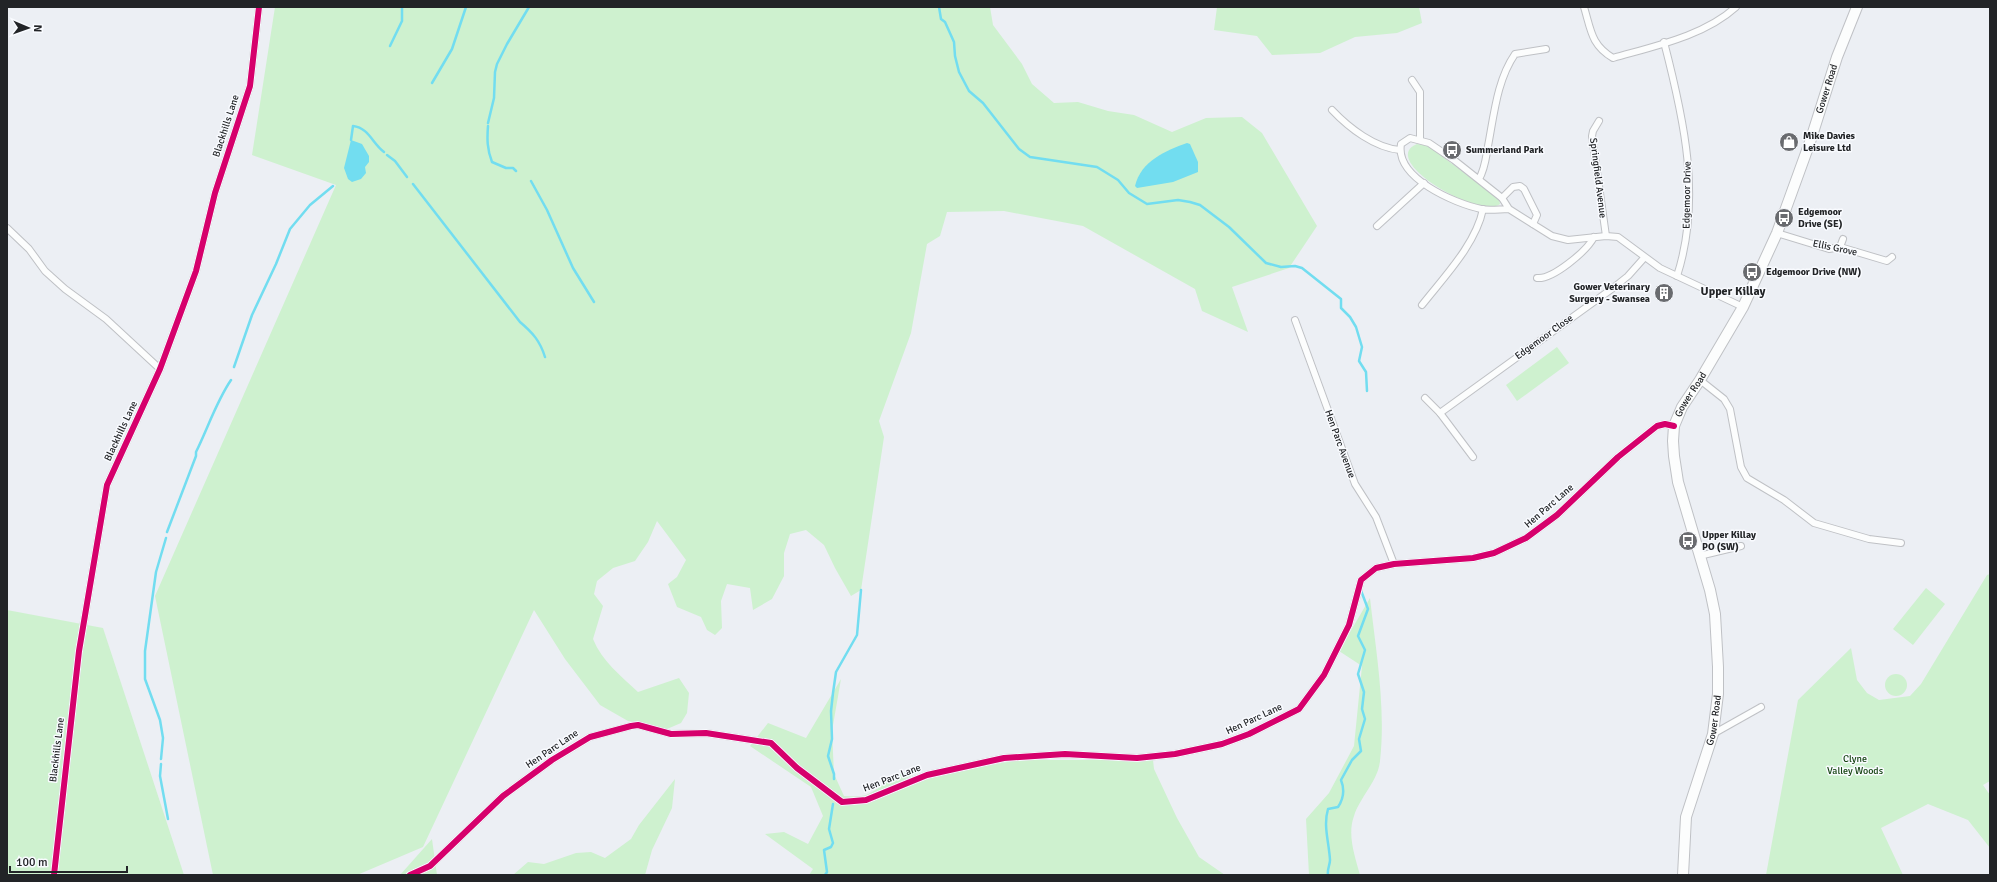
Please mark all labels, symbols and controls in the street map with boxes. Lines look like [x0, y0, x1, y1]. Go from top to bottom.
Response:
north arrow [8, 8, 48, 48]
text: N [31, 24, 44, 32]
street label: Gower Road [1813, 63, 1840, 115]
street label: Blackhills Lane [210, 93, 242, 159]
place label: Mike Davies Leisure Ltd [1803, 130, 1856, 154]
shop icon: Mike Davies Leisure Ltd [1778, 131, 1800, 153]
street label: Springfield Avenue [1587, 137, 1609, 219]
bus stop icon: Summerland Park [1441, 139, 1463, 161]
place label: Summerland Park [1466, 144, 1544, 156]
street label: Edgemoor Drive [1680, 161, 1694, 229]
place label: Edgemoor Drive (SE) [1798, 206, 1843, 230]
bus stop icon: Edgemoor Drive (SE) [1773, 207, 1795, 229]
street label: Ellis Grove [1812, 237, 1858, 259]
bus stop icon: Edgemoor Drive (NW) [1741, 261, 1763, 283]
place label: Edgemoor Drive (NW) [1766, 266, 1861, 278]
place label: Gower Veterinary Surgery - Swansea [1569, 281, 1650, 305]
building icon: Gower Veterinary Surgery - Swansea [1653, 282, 1675, 304]
district label: Upper Killay [1701, 284, 1765, 299]
street label: Edgemoor Close [1513, 312, 1575, 362]
street label: Gower Road [1672, 370, 1709, 419]
street label: Blackhills Lane [102, 399, 140, 463]
street label: Hen Parc Avenue [1322, 408, 1358, 480]
street label: Hen Parc Lane [1522, 481, 1576, 531]
place label: Upper Killay PO (SW) [1702, 529, 1756, 553]
bus stop icon: Upper Killay PO (SW) [1677, 530, 1699, 552]
street label: Gower Road [1704, 694, 1724, 747]
street label: Hen Parc Lane [1224, 701, 1284, 737]
street label: Blackhills Lane [47, 717, 67, 783]
street label: Hen Parc Lane [523, 727, 581, 771]
park label: Clyne Valley Woods [1827, 753, 1884, 777]
street label: Hen Parc Lane [861, 761, 923, 795]
scale bar [10, 848, 127, 874]
text: 100 m [16, 855, 48, 870]

